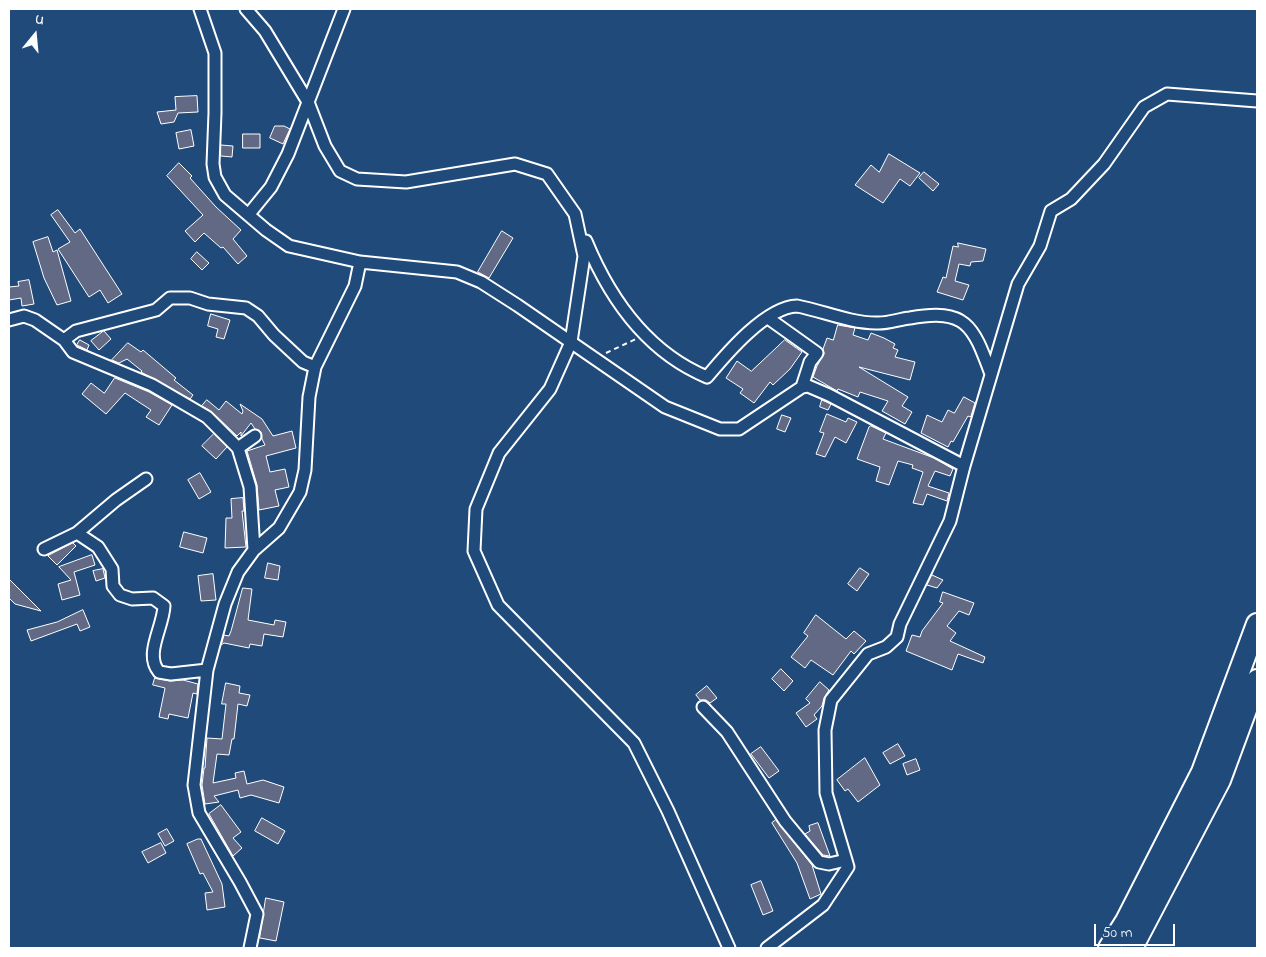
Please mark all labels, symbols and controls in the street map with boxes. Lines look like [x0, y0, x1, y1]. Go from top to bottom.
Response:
text: U [32, 9, 47, 32]
north arrow [10, 10, 60, 60]
scale bar [1096, 914, 1177, 946]
text: 50 m [1102, 922, 1132, 944]

